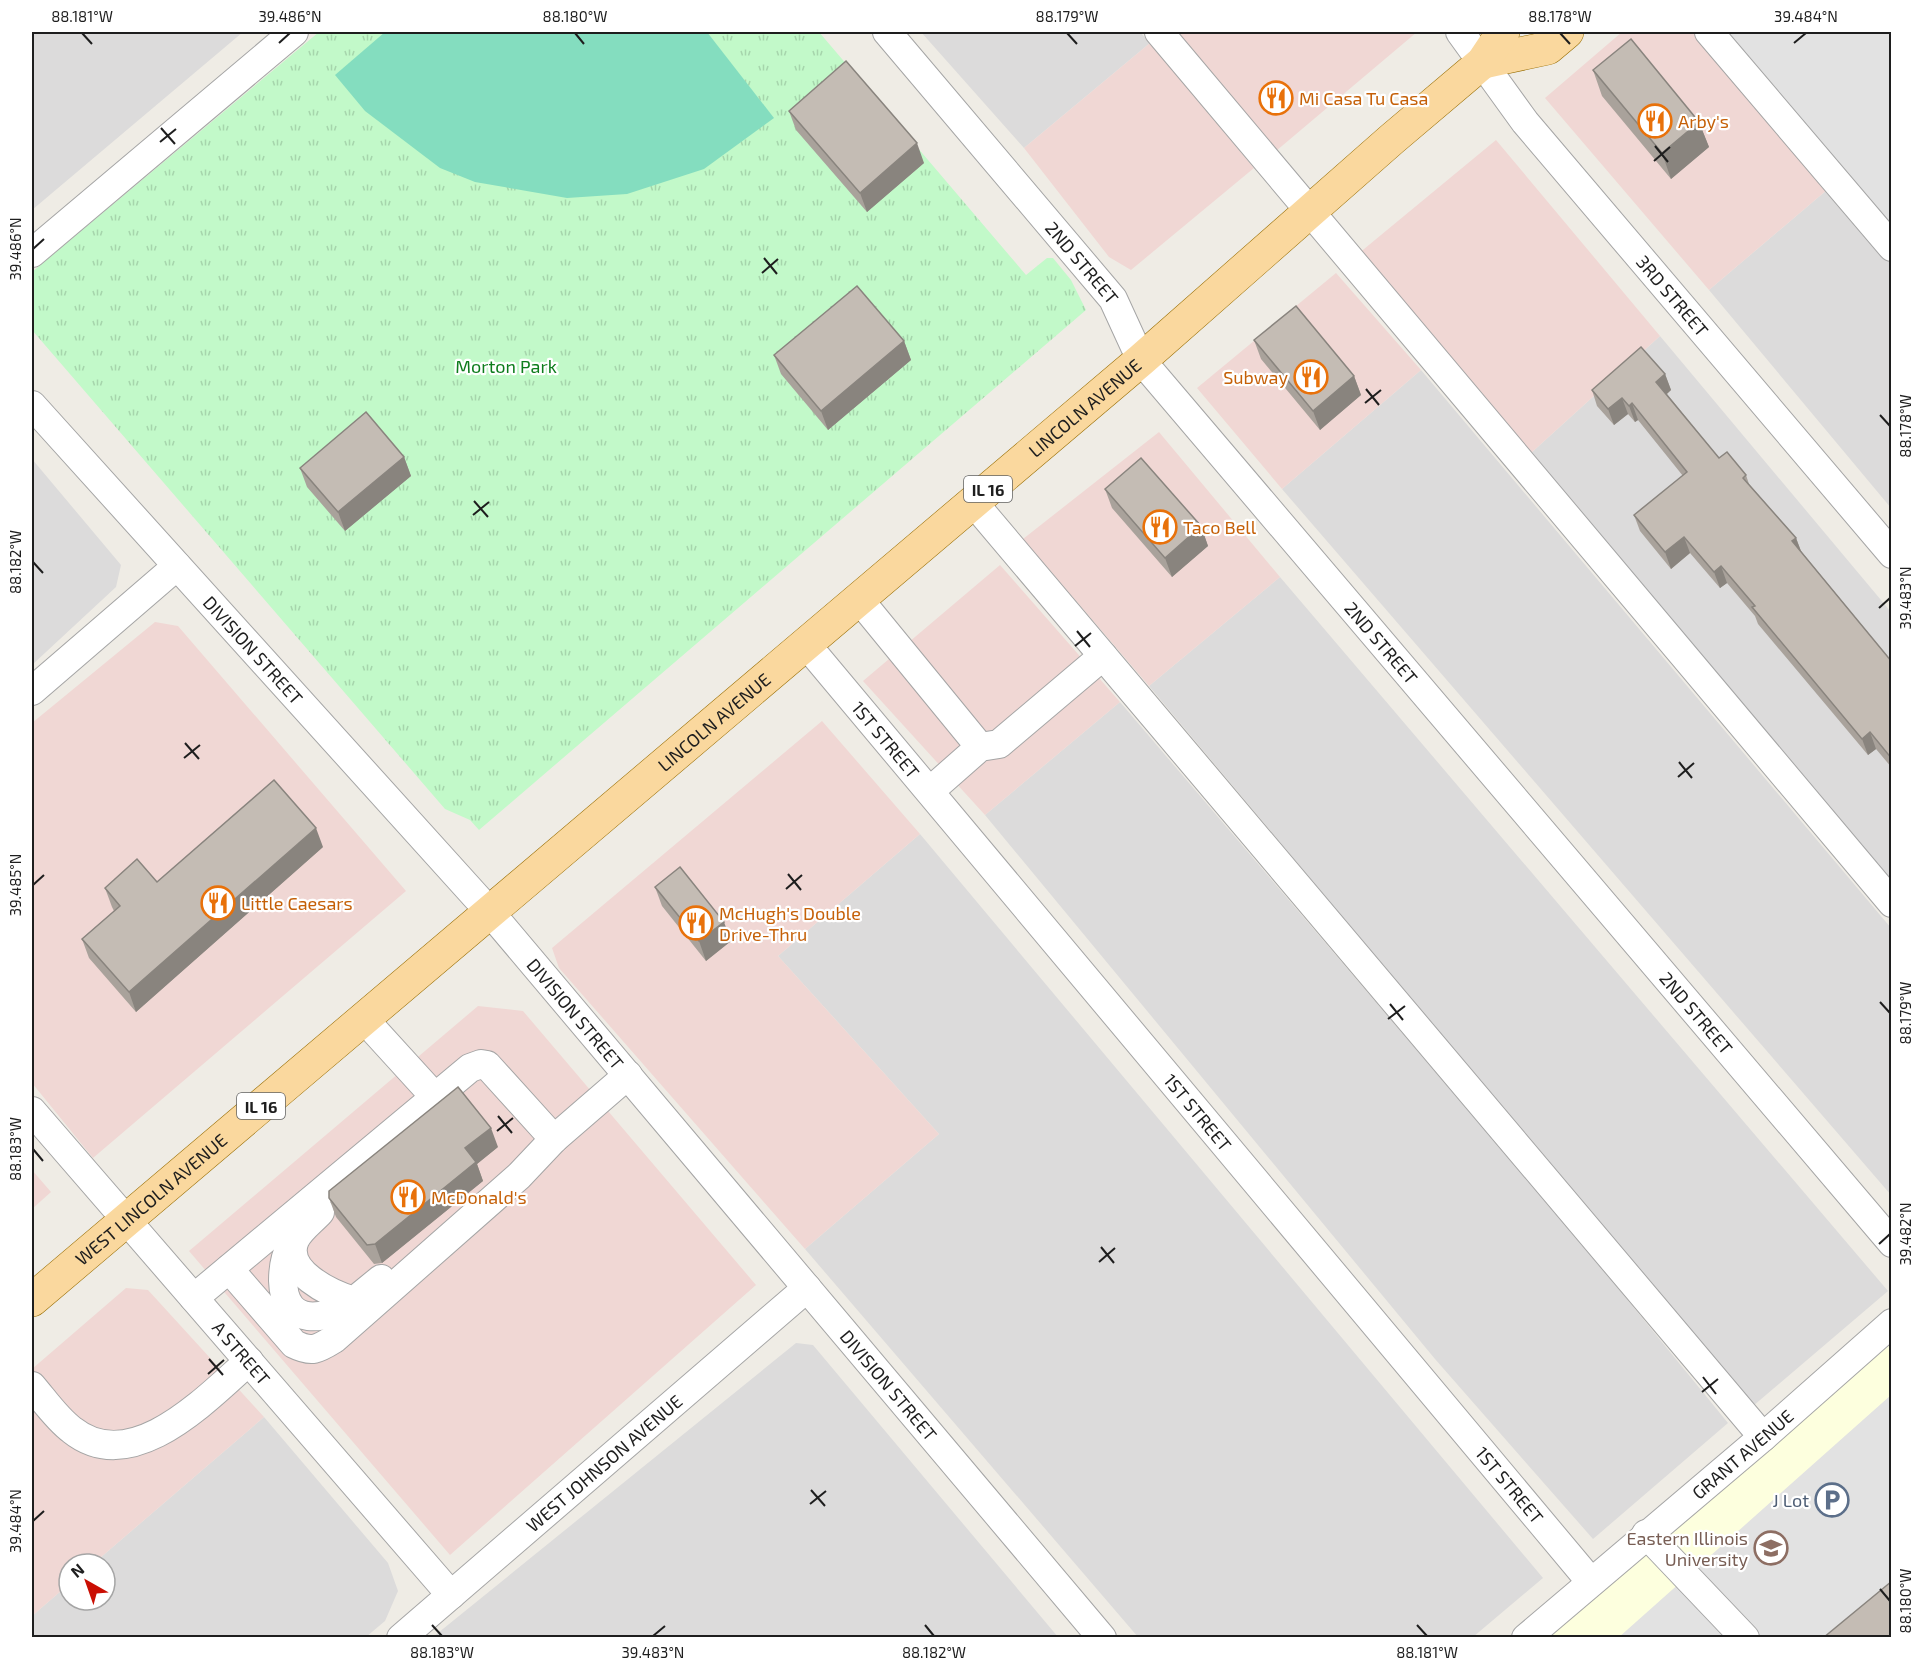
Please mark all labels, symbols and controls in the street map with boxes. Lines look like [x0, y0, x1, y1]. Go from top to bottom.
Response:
text: 88.181°W [51, 7, 113, 25]
text: 39.486°N [258, 7, 322, 25]
text: 88.180°W [543, 7, 607, 25]
text: 88.179°W [1036, 7, 1098, 25]
text: 88.178°W [1528, 7, 1592, 25]
text: 39.484°N [1774, 7, 1838, 25]
restaurant icon: Mi Casa Tu Casa [1258, 80, 1294, 116]
place label: Mi Casa Tu Casa [1299, 87, 1428, 109]
restaurant icon: Arby's [1637, 103, 1673, 139]
place label: Arby's [1678, 110, 1729, 132]
text: 39.486°N [6, 217, 24, 281]
street label: 2ND STREET [1041, 217, 1124, 309]
street label: 3RD STREET [1632, 251, 1714, 341]
street label: LINCOLN AVENUE [1024, 354, 1146, 462]
park label: Morton Park [455, 355, 557, 377]
restaurant icon: Subway [1293, 359, 1329, 395]
place label: Subway [1223, 366, 1288, 388]
text: 88.178°W [1896, 394, 1914, 458]
road number: IL 16 [964, 476, 1012, 502]
restaurant icon: Taco Bell [1142, 509, 1178, 545]
place label: Taco Bell [1183, 516, 1257, 538]
text: 88.182°W [6, 530, 24, 594]
text: 39.483°N [1896, 567, 1914, 629]
street label: DIVISION STREET [199, 591, 308, 709]
street label: 2ND STREET [1340, 597, 1423, 689]
street label: LINCOLN AVENUE [653, 668, 775, 776]
street label: 1ST STREET [847, 697, 925, 783]
text: 39.485°N [6, 854, 24, 916]
restaurant icon: Little Caesars [200, 885, 236, 921]
place label: Little Caesars [241, 892, 353, 914]
place label: McHugh's Double Drive-Thru [719, 902, 861, 945]
restaurant icon: McHugh's Double Drive-Thru [678, 905, 714, 941]
street label: DIVISION STREET [523, 954, 629, 1074]
street label: 2ND STREET [1655, 967, 1738, 1059]
text: 88.179°W [1896, 982, 1914, 1044]
street label: 1ST STREET [1159, 1069, 1237, 1156]
road number: IL 16 [237, 1093, 285, 1119]
text: 88.183°W [6, 1117, 24, 1181]
street label: WEST LINCOLN AVENUE [71, 1129, 231, 1270]
restaurant icon: McDonald's [390, 1179, 426, 1215]
place label: McDonald's [431, 1186, 527, 1208]
text: 39.482°N [1896, 1202, 1914, 1266]
street label: A STREET [208, 1317, 275, 1390]
street label: DIVISION STREET [836, 1325, 942, 1445]
street label: WEST JOHNSON AVENUE [522, 1390, 686, 1536]
street label: GRANT AVENUE [1687, 1405, 1798, 1504]
street label: 1ST STREET [1471, 1442, 1549, 1528]
parking icon: J Lot [1814, 1482, 1850, 1518]
text: 39.484°N [6, 1489, 24, 1553]
place label: J Lot [1773, 1489, 1809, 1511]
place label: Eastern Illinois University [1627, 1527, 1748, 1570]
school or university icon: Eastern Illinois University [1753, 1530, 1789, 1566]
north arrow [57, 1552, 117, 1612]
text: N [67, 1559, 88, 1581]
text: 88.180°W [1896, 1569, 1914, 1633]
text: 88.183°W [410, 1643, 474, 1661]
text: 39.483°N [622, 1643, 684, 1661]
text: 88.182°W [902, 1643, 966, 1661]
text: 88.181°W [1396, 1643, 1458, 1661]

